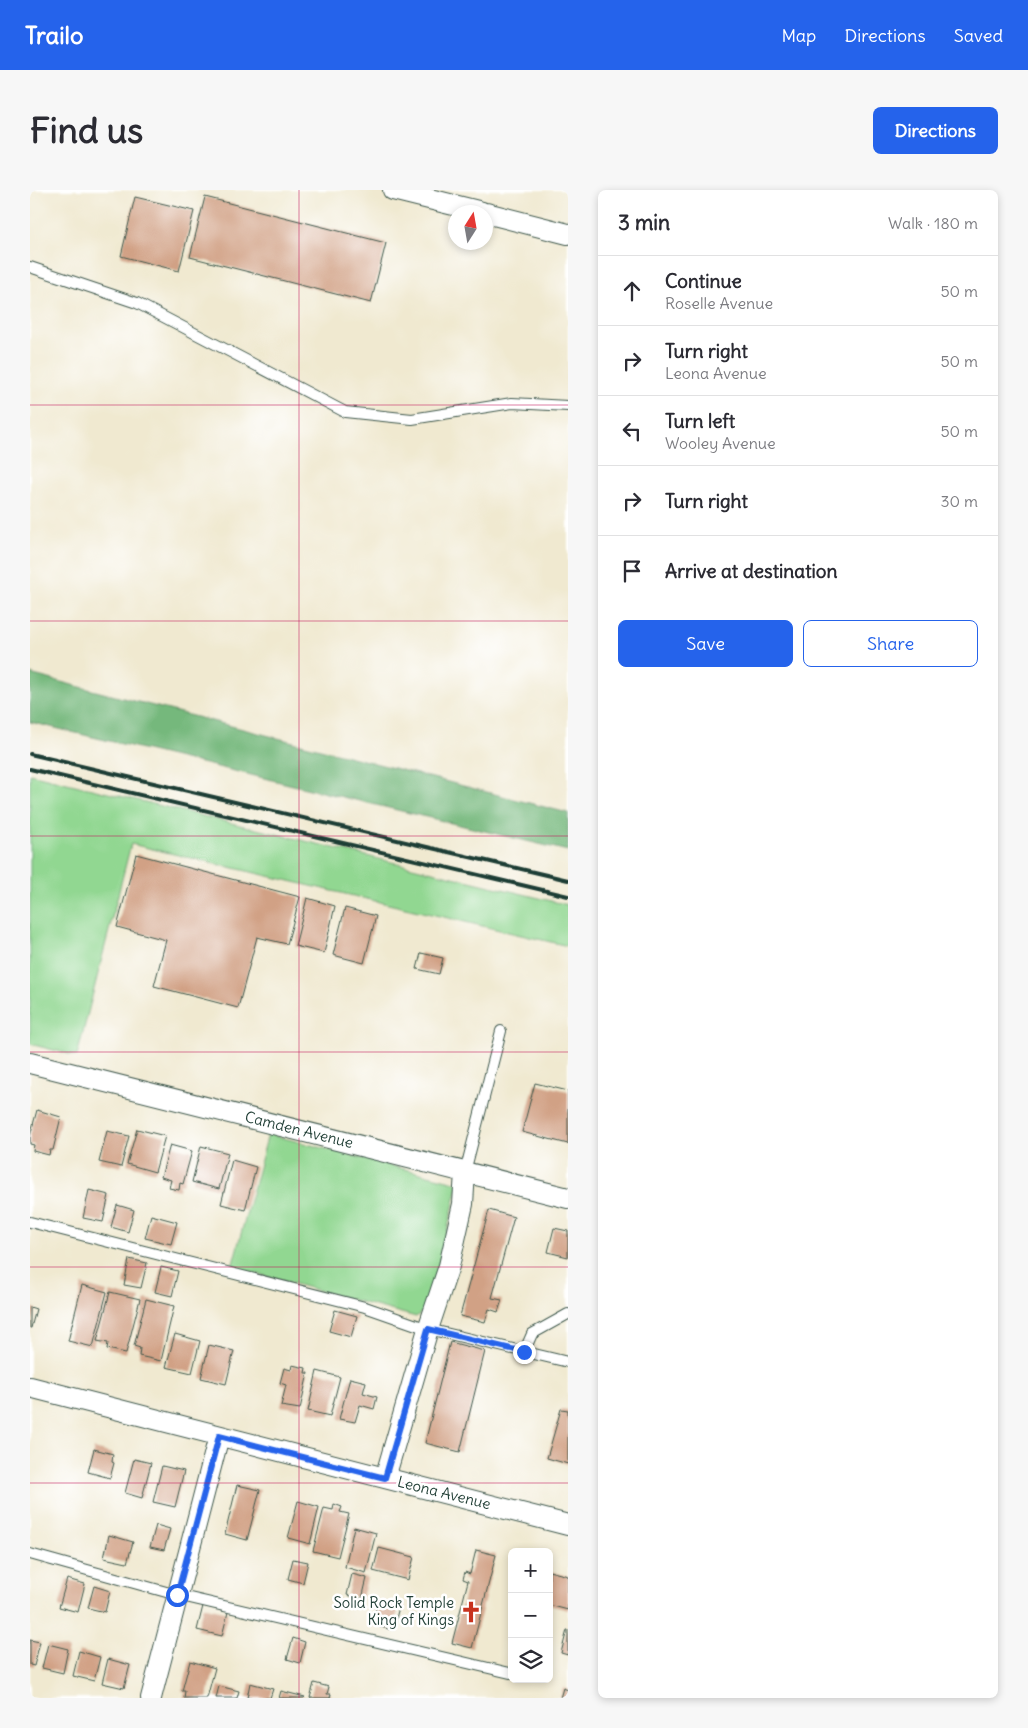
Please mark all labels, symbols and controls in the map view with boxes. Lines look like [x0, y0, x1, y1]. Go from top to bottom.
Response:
text: Trailo [25, 20, 83, 50]
text: Map [781, 24, 816, 47]
text: Directions [844, 24, 926, 47]
text: Saved [954, 24, 1003, 47]
button: Directions [873, 107, 998, 154]
text: Find us [30, 108, 143, 152]
north arrow [448, 205, 493, 250]
text: 3 min [618, 209, 670, 236]
text: Walk · 180 m [888, 213, 978, 233]
text: Continue [665, 269, 742, 293]
icon: ahead [618, 277, 646, 305]
text: 50 m [940, 281, 978, 301]
text: Roselle Avenue [665, 293, 773, 313]
text: Turn right [665, 339, 748, 363]
icon: right [618, 347, 646, 375]
text: 50 m [940, 351, 978, 371]
text: Leona Avenue [665, 363, 767, 383]
text: Turn left [665, 409, 735, 433]
icon: left [618, 417, 646, 445]
text: 50 m [940, 421, 978, 441]
text: Wooley Avenue [665, 433, 776, 453]
icon: right [618, 487, 646, 515]
text: Turn right [665, 489, 748, 513]
text: 30 m [941, 491, 978, 511]
icon: arrive [618, 557, 646, 585]
text: Arrive at destination [665, 559, 838, 583]
button: Save [618, 620, 793, 667]
button: Share [803, 620, 978, 667]
street label: Camden Avenue [243, 1107, 355, 1152]
route end [513, 1341, 536, 1364]
street label: Leona Avenue [396, 1472, 493, 1513]
map controls [508, 1548, 553, 1683]
button: + [508, 1548, 553, 1593]
route start [166, 1584, 189, 1607]
place label: Solid Rock Temple King of Kings [333, 1593, 454, 1629]
button: − [508, 1593, 553, 1638]
church icon: Solid Rock Temple King of Kings [458, 1599, 484, 1625]
button: layers [508, 1638, 553, 1683]

